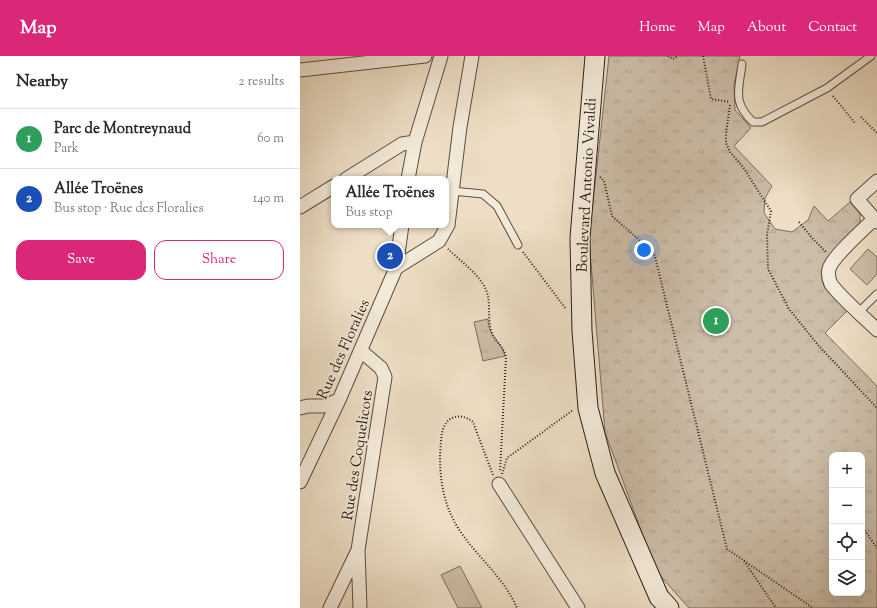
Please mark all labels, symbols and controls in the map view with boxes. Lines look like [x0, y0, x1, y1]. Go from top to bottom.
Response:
text: Map [20, 15, 57, 42]
text: Home [639, 18, 676, 38]
text: Map [698, 18, 725, 38]
text: About [747, 18, 786, 38]
text: Contact [808, 18, 857, 38]
text: Nearby [16, 70, 68, 94]
text: 2 results [239, 73, 284, 91]
street label: Boulevard Antonio Vivaldi [572, 97, 603, 273]
text: Parc de Montreynaud [54, 119, 191, 140]
text: 1 [27, 130, 31, 148]
text: 60 m [257, 130, 284, 148]
text: Park [54, 140, 79, 158]
popup [331, 176, 449, 228]
text: Allée Troënes [54, 179, 143, 200]
text: Allée Troënes [345, 183, 435, 204]
text: 2 [26, 190, 32, 208]
text: 140 m [253, 190, 284, 208]
text: Bus stop · Rue des Floralies [54, 200, 204, 218]
text: Bus stop [345, 204, 393, 222]
button: Save [16, 240, 146, 280]
button: Share [154, 240, 284, 280]
your location [634, 240, 654, 260]
pin: 2 [377, 241, 403, 271]
street label: Rue des Floralies [313, 296, 376, 403]
pin: 1 [703, 306, 729, 336]
street label: Rue des Coquelicots [338, 389, 379, 522]
map controls [829, 452, 865, 596]
button: + [829, 452, 865, 488]
button: − [829, 488, 865, 524]
button: locate [829, 524, 865, 560]
button: layers [829, 560, 865, 596]

